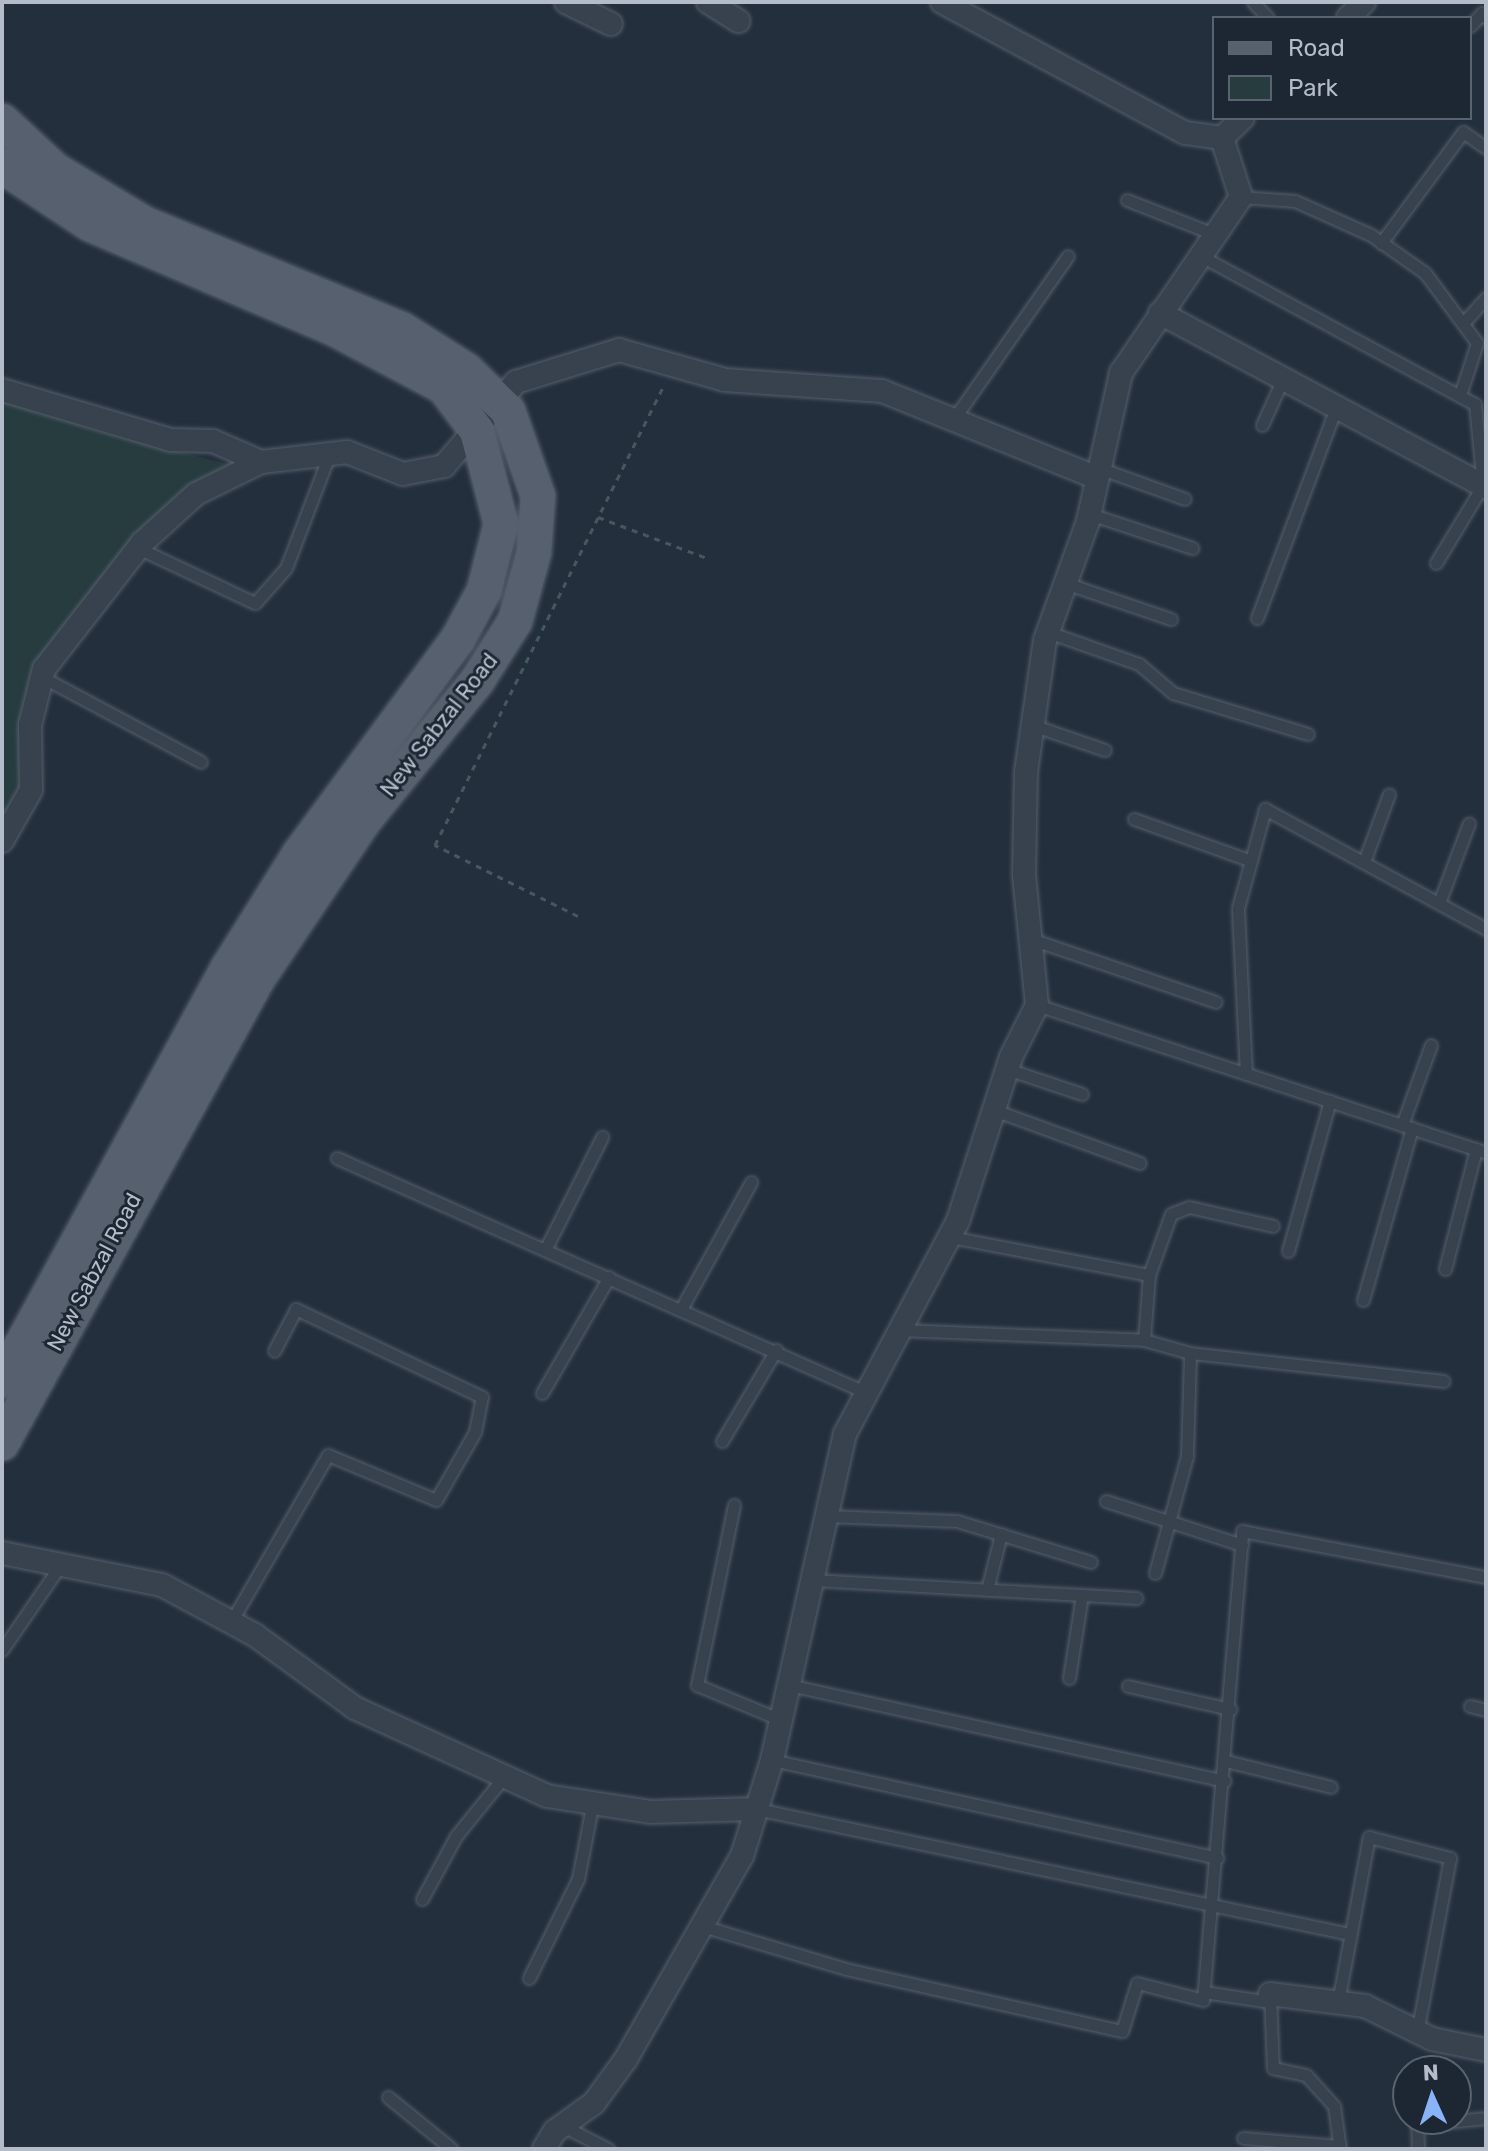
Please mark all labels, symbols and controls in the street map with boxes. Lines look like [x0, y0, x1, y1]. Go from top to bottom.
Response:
legend [1212, 16, 1472, 120]
text: Road [1288, 34, 1345, 62]
text: Park [1288, 74, 1338, 102]
street label: New Sabzal Road [375, 648, 503, 802]
street label: New Sabzal Road [41, 1188, 147, 1356]
north arrow [1392, 2055, 1472, 2135]
text: N [1422, 2059, 1439, 2086]

